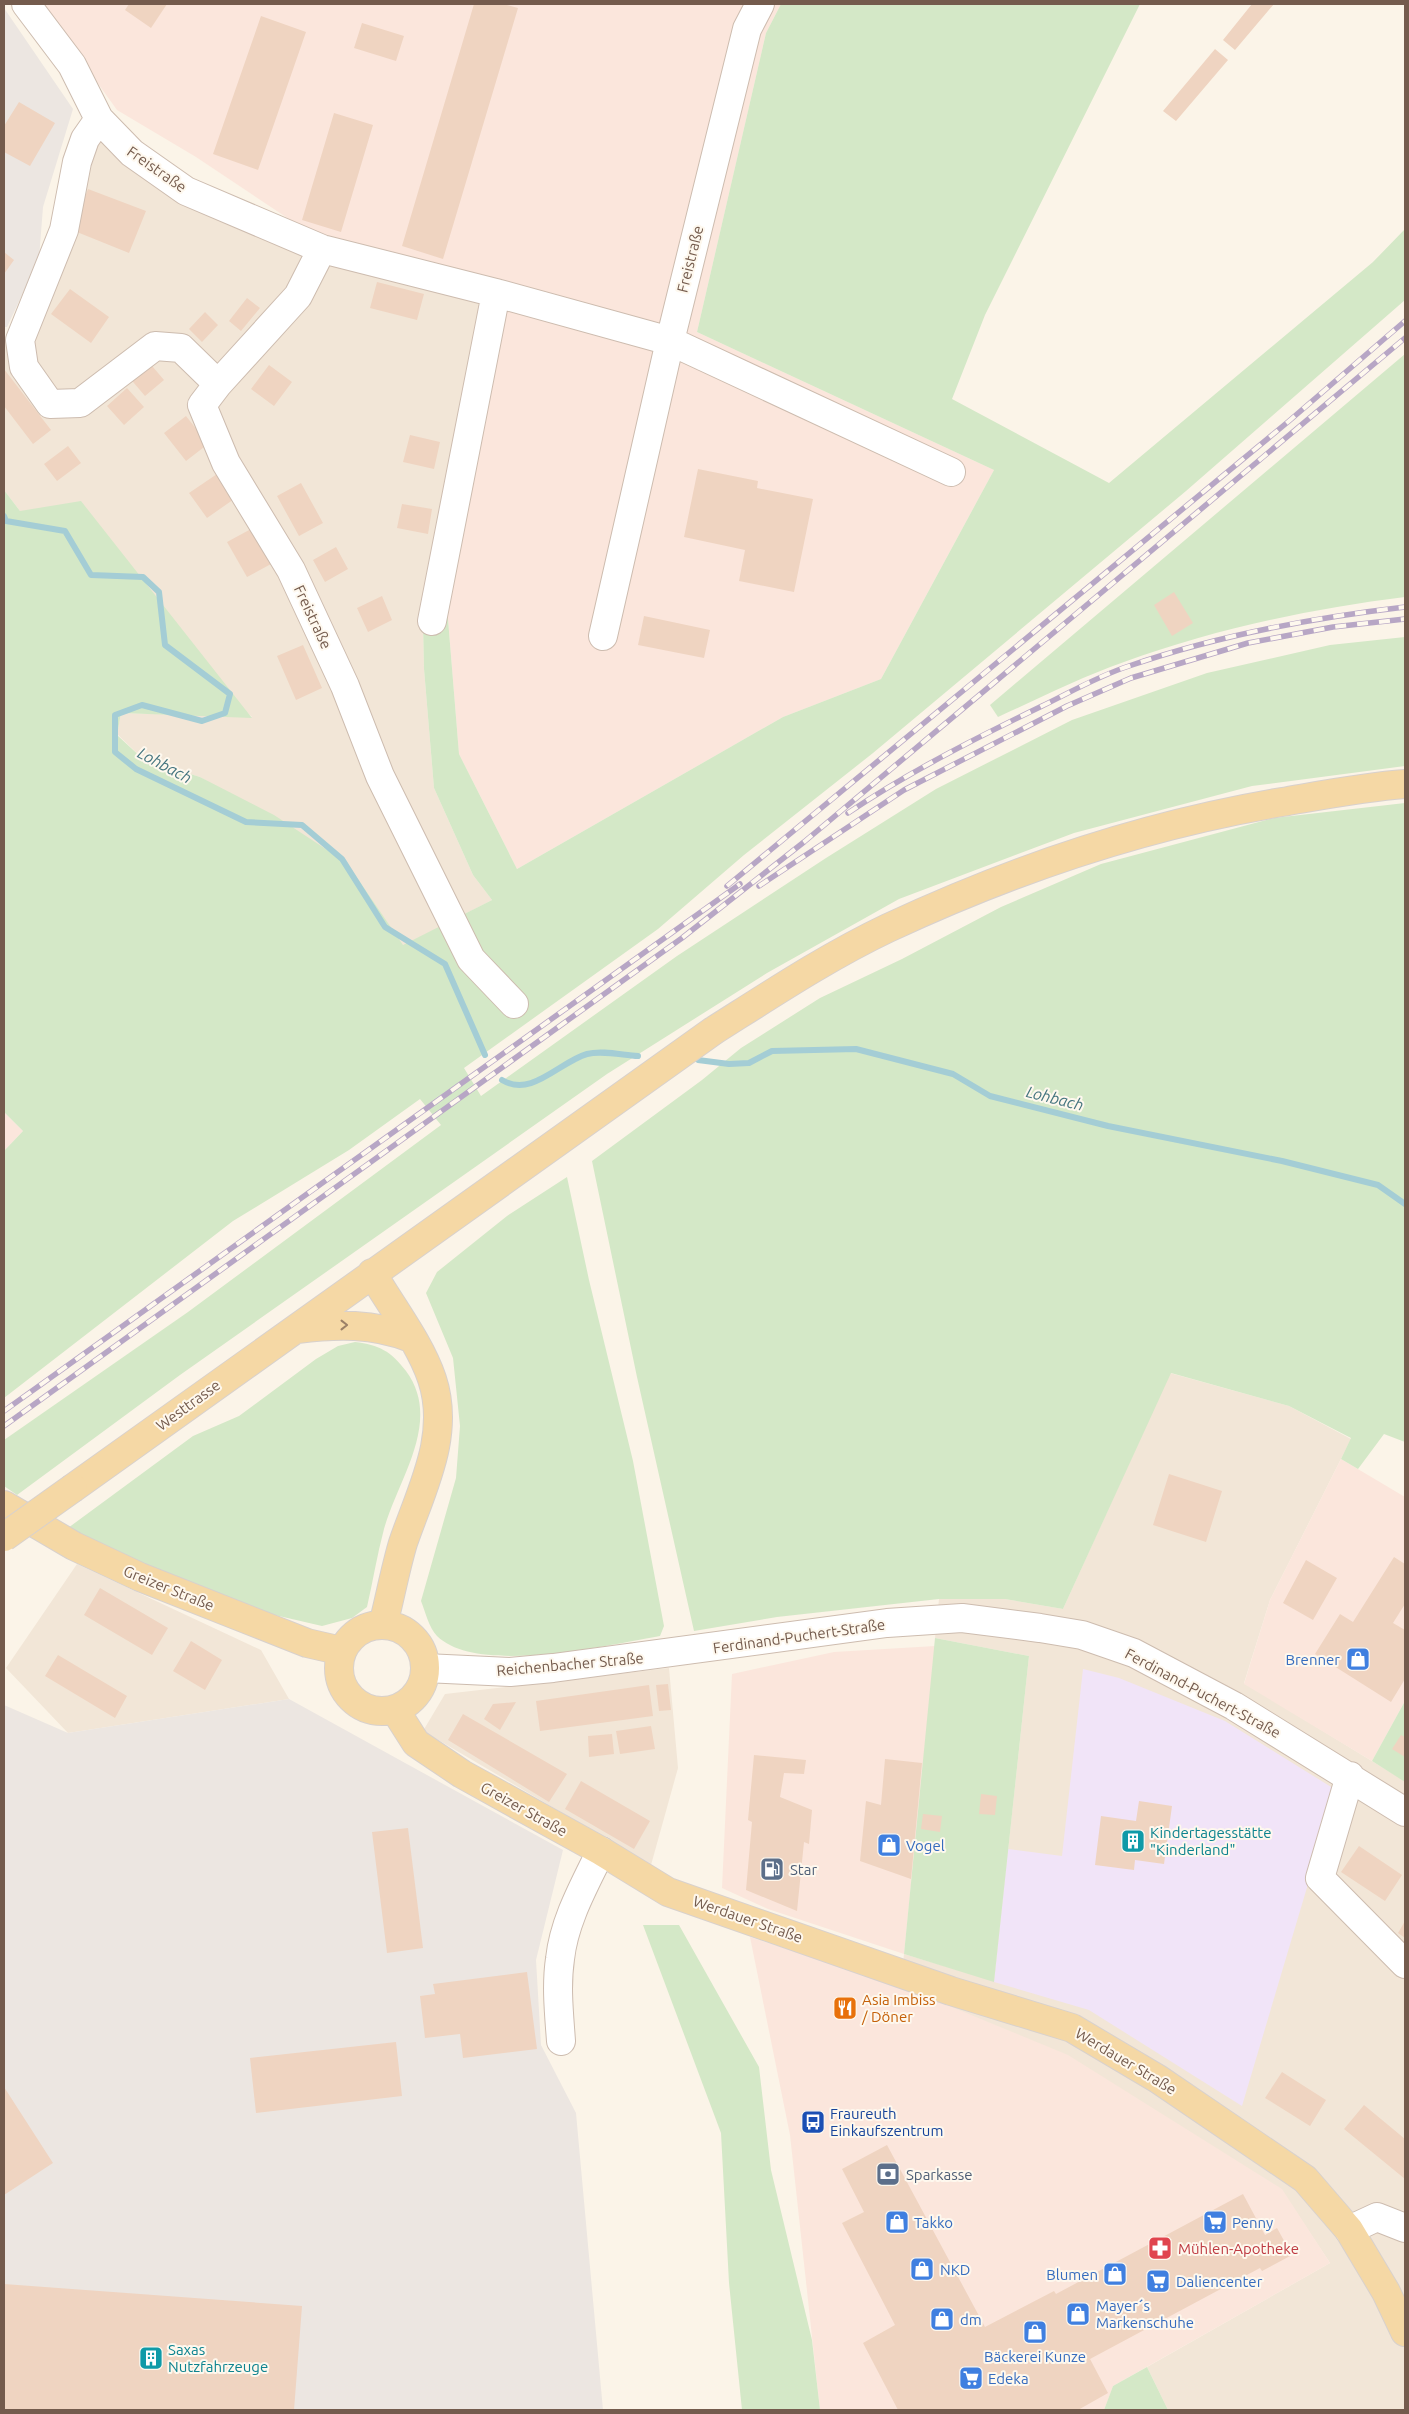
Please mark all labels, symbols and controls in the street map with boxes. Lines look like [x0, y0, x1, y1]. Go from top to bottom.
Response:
street label: Freistraße [124, 142, 190, 196]
street label: Freistraße [673, 224, 707, 294]
street label: Freistraße [291, 582, 335, 652]
water label: Lohbach [135, 743, 195, 787]
water label: Lohbach [1024, 1082, 1086, 1114]
one-way arrow [340, 1320, 348, 1330]
street label: Westtrasse [153, 1376, 223, 1434]
street label: Greizer Straße [121, 1562, 217, 1614]
street label: Ferdinand-Puchert-Straße [712, 1616, 886, 1656]
street label: Ferdinand-Puchert-Straße [1122, 1645, 1284, 1741]
shop icon: Brenner [1345, 1646, 1371, 1672]
street label: Reichenbacher Straße [496, 1649, 644, 1679]
place label: Brenner [1285, 1651, 1340, 1668]
street label: Greizer Straße [478, 1778, 570, 1840]
place label: Kindertagesstätte "Kinderland" [1150, 1824, 1272, 1858]
building icon: Kindertagesstätte "Kinderland" [1120, 1828, 1146, 1854]
shop icon: Vogel [876, 1832, 902, 1858]
place label: Vogel [906, 1837, 945, 1854]
fuel station icon: Star [759, 1856, 785, 1882]
place label: Star [790, 1861, 817, 1878]
street label: Werdauer Straße [691, 1892, 805, 1946]
place label: Asia Imbiss / Döner [861, 1991, 935, 2025]
restaurant icon: Asia Imbiss / Döner [832, 1995, 858, 2021]
street label: Werdauer Straße [1073, 2024, 1179, 2098]
place label: Fraureuth Einkaufszentrum [830, 2105, 943, 2139]
bus stop icon: Fraureuth Einkaufszentrum [800, 2109, 826, 2135]
bank icon: Sparkasse [875, 2161, 901, 2187]
place label: Sparkasse [906, 2166, 973, 2183]
shop icon: Takko [884, 2209, 910, 2235]
supermarket icon: Penny [1202, 2209, 1228, 2235]
place label: Takko [914, 2214, 953, 2231]
place label: Penny [1232, 2214, 1273, 2231]
pharmacy icon: Mühlen-Apotheke [1147, 2235, 1173, 2261]
place label: Mühlen-Apotheke [1178, 2240, 1299, 2257]
shop icon: NKD [909, 2256, 935, 2282]
place label: NKD [940, 2261, 970, 2278]
shop icon: Blumen [1102, 2261, 1128, 2287]
place label: Blumen [1046, 2266, 1098, 2283]
supermarket icon: Daliencenter [1145, 2268, 1171, 2294]
place label: Daliencenter [1176, 2273, 1263, 2290]
place label: Mayer´s Markenschuhe [1096, 2297, 1194, 2331]
shop icon: Mayer´s Markenschuhe [1065, 2301, 1091, 2327]
shop icon: dm [929, 2306, 955, 2332]
place label: dm [960, 2311, 982, 2328]
shop icon: Bäckerei Kunze [1022, 2319, 1048, 2345]
place label: Saxas Nutzfahrzeuge [168, 2341, 268, 2375]
building icon: Saxas Nutzfahrzeuge [138, 2345, 164, 2371]
place label: Bäckerei Kunze [984, 2348, 1086, 2365]
supermarket icon: Edeka [958, 2365, 984, 2391]
place label: Edeka [988, 2370, 1029, 2387]

